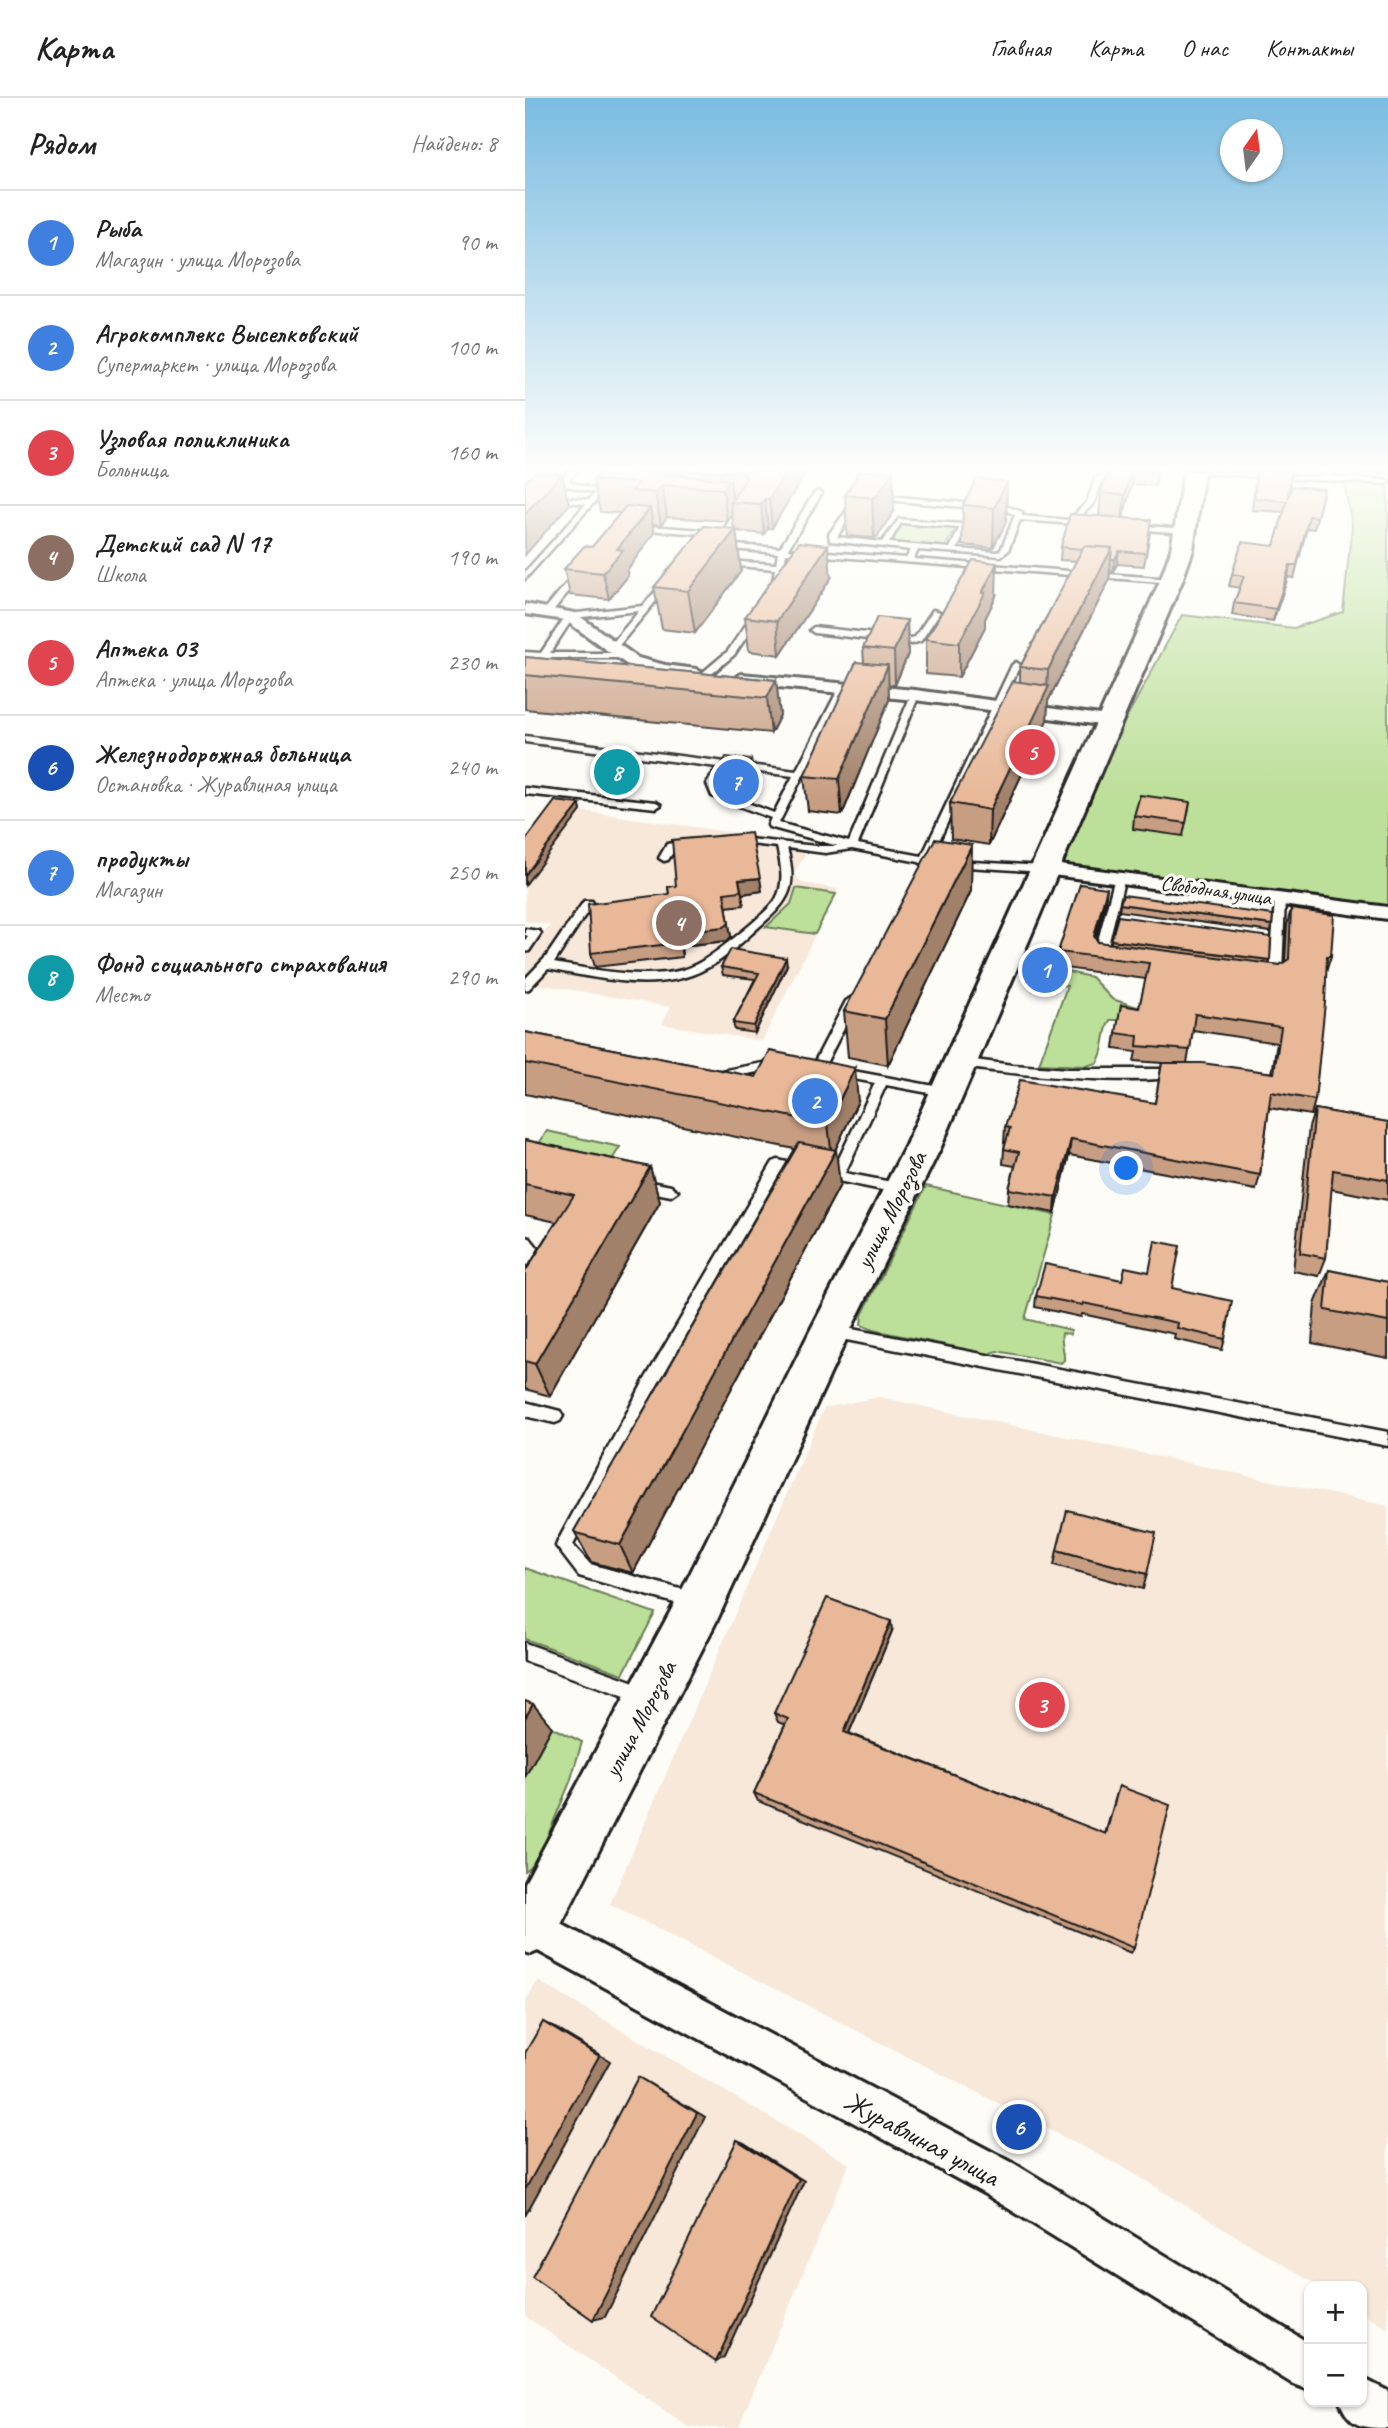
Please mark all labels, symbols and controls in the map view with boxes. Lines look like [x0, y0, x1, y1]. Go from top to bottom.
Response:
text: Карта [35, 27, 114, 69]
text: Главная [990, 33, 1051, 63]
text: Карта [1089, 33, 1143, 63]
text: О нас [1181, 33, 1228, 63]
text: Контакты [1266, 33, 1353, 63]
north arrow [1220, 119, 1283, 182]
text: Рядом [28, 125, 95, 163]
text: Найдено: 8 [411, 129, 497, 158]
text: Рыба [95, 212, 141, 245]
text: 1 [46, 228, 56, 257]
text: 90 m [458, 228, 497, 257]
text: Магазин · улица Морозова [95, 245, 300, 274]
text: Агрокомплекс Выселковский [95, 317, 358, 350]
text: 2 [46, 333, 56, 362]
text: 100 m [448, 333, 497, 362]
text: Супермаркет · улица Морозова [95, 350, 335, 379]
text: Узловая поликлиника [95, 422, 289, 455]
text: 3 [46, 438, 56, 467]
text: 160 m [448, 438, 497, 467]
text: Больница [95, 455, 167, 484]
text: Детский сад N 17 [95, 527, 270, 560]
text: 4 [46, 543, 56, 572]
text: 190 m [448, 543, 497, 572]
text: Школа [95, 560, 146, 589]
text: Аптека 03 [95, 632, 197, 665]
text: 5 [46, 648, 56, 677]
text: 230 m [448, 648, 497, 677]
text: Аптека · улица Морозова [95, 665, 292, 694]
pin: 5 [1009, 726, 1055, 778]
text: Железнодорожная больница [95, 737, 350, 770]
pin: 8 [594, 746, 640, 798]
text: 6 [46, 753, 56, 782]
text: 240 m [448, 753, 497, 782]
pin: 7 [713, 756, 759, 808]
text: Остановка · Журавлиная улица [95, 770, 337, 799]
text: продукты [95, 842, 188, 875]
text: 7 [46, 858, 56, 887]
text: 250 m [448, 858, 497, 887]
street label: Свободная улица [1159, 869, 1275, 911]
text: Магазин [95, 875, 162, 904]
pin: 4 [656, 897, 702, 949]
pin: 1 [1022, 944, 1068, 996]
text: Фонд социального страхования [95, 947, 386, 980]
text: 8 [46, 963, 56, 992]
text: 290 m [448, 963, 497, 992]
text: Место [95, 980, 149, 1009]
pin: 2 [792, 1075, 838, 1127]
street label: улица Морозова [848, 1145, 935, 1276]
your location [1109, 1151, 1143, 1185]
street label: улица Морозова [596, 1654, 685, 1785]
pin: 3 [1019, 1679, 1065, 1731]
street label: Журавлиная улица [838, 2083, 1007, 2195]
pin: 6 [996, 2101, 1042, 2153]
map controls [1304, 2281, 1367, 2407]
button: + [1304, 2281, 1367, 2344]
button: − [1304, 2344, 1367, 2407]

